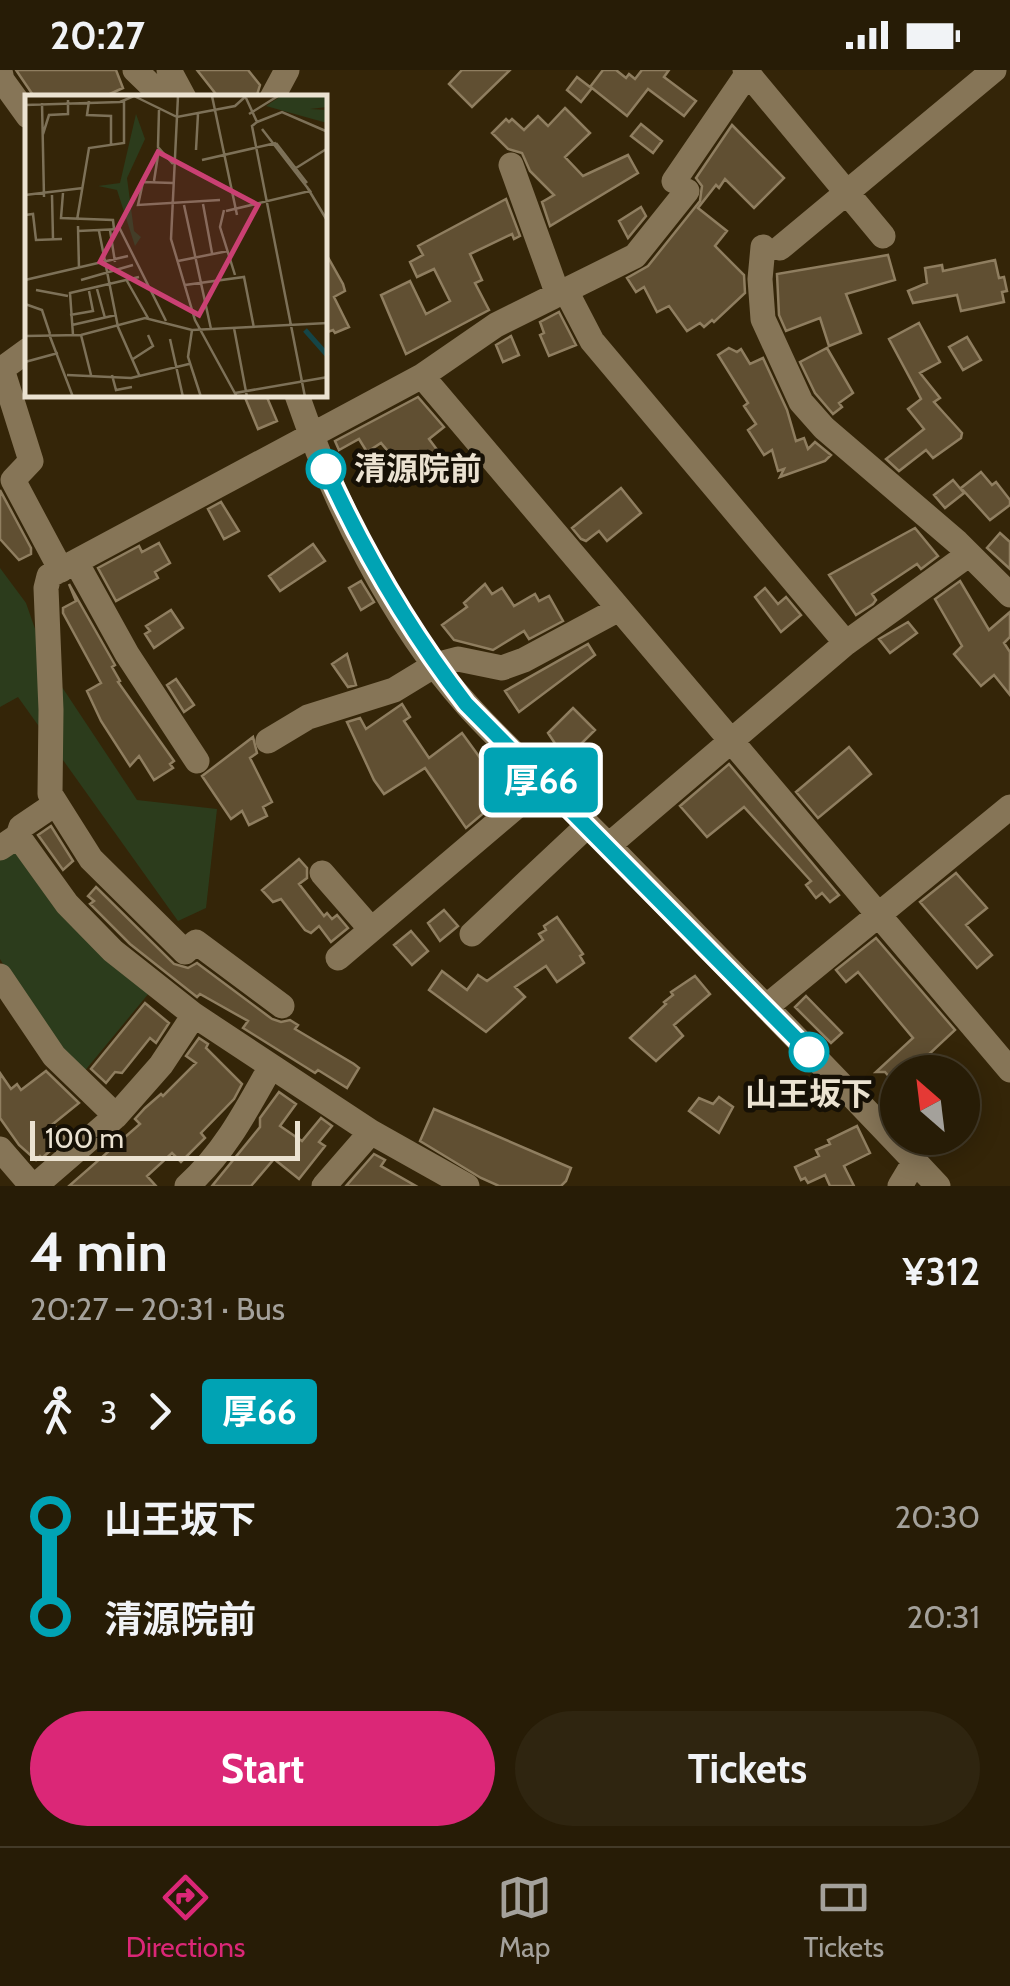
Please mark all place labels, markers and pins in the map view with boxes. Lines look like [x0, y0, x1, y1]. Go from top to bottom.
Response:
place label: 清源院前 [354, 449, 482, 488]
marker: 清源院前 [307, 450, 345, 488]
marker: 山王坂下 [790, 1033, 828, 1071]
place label: 山王坂下 [745, 1074, 873, 1113]

